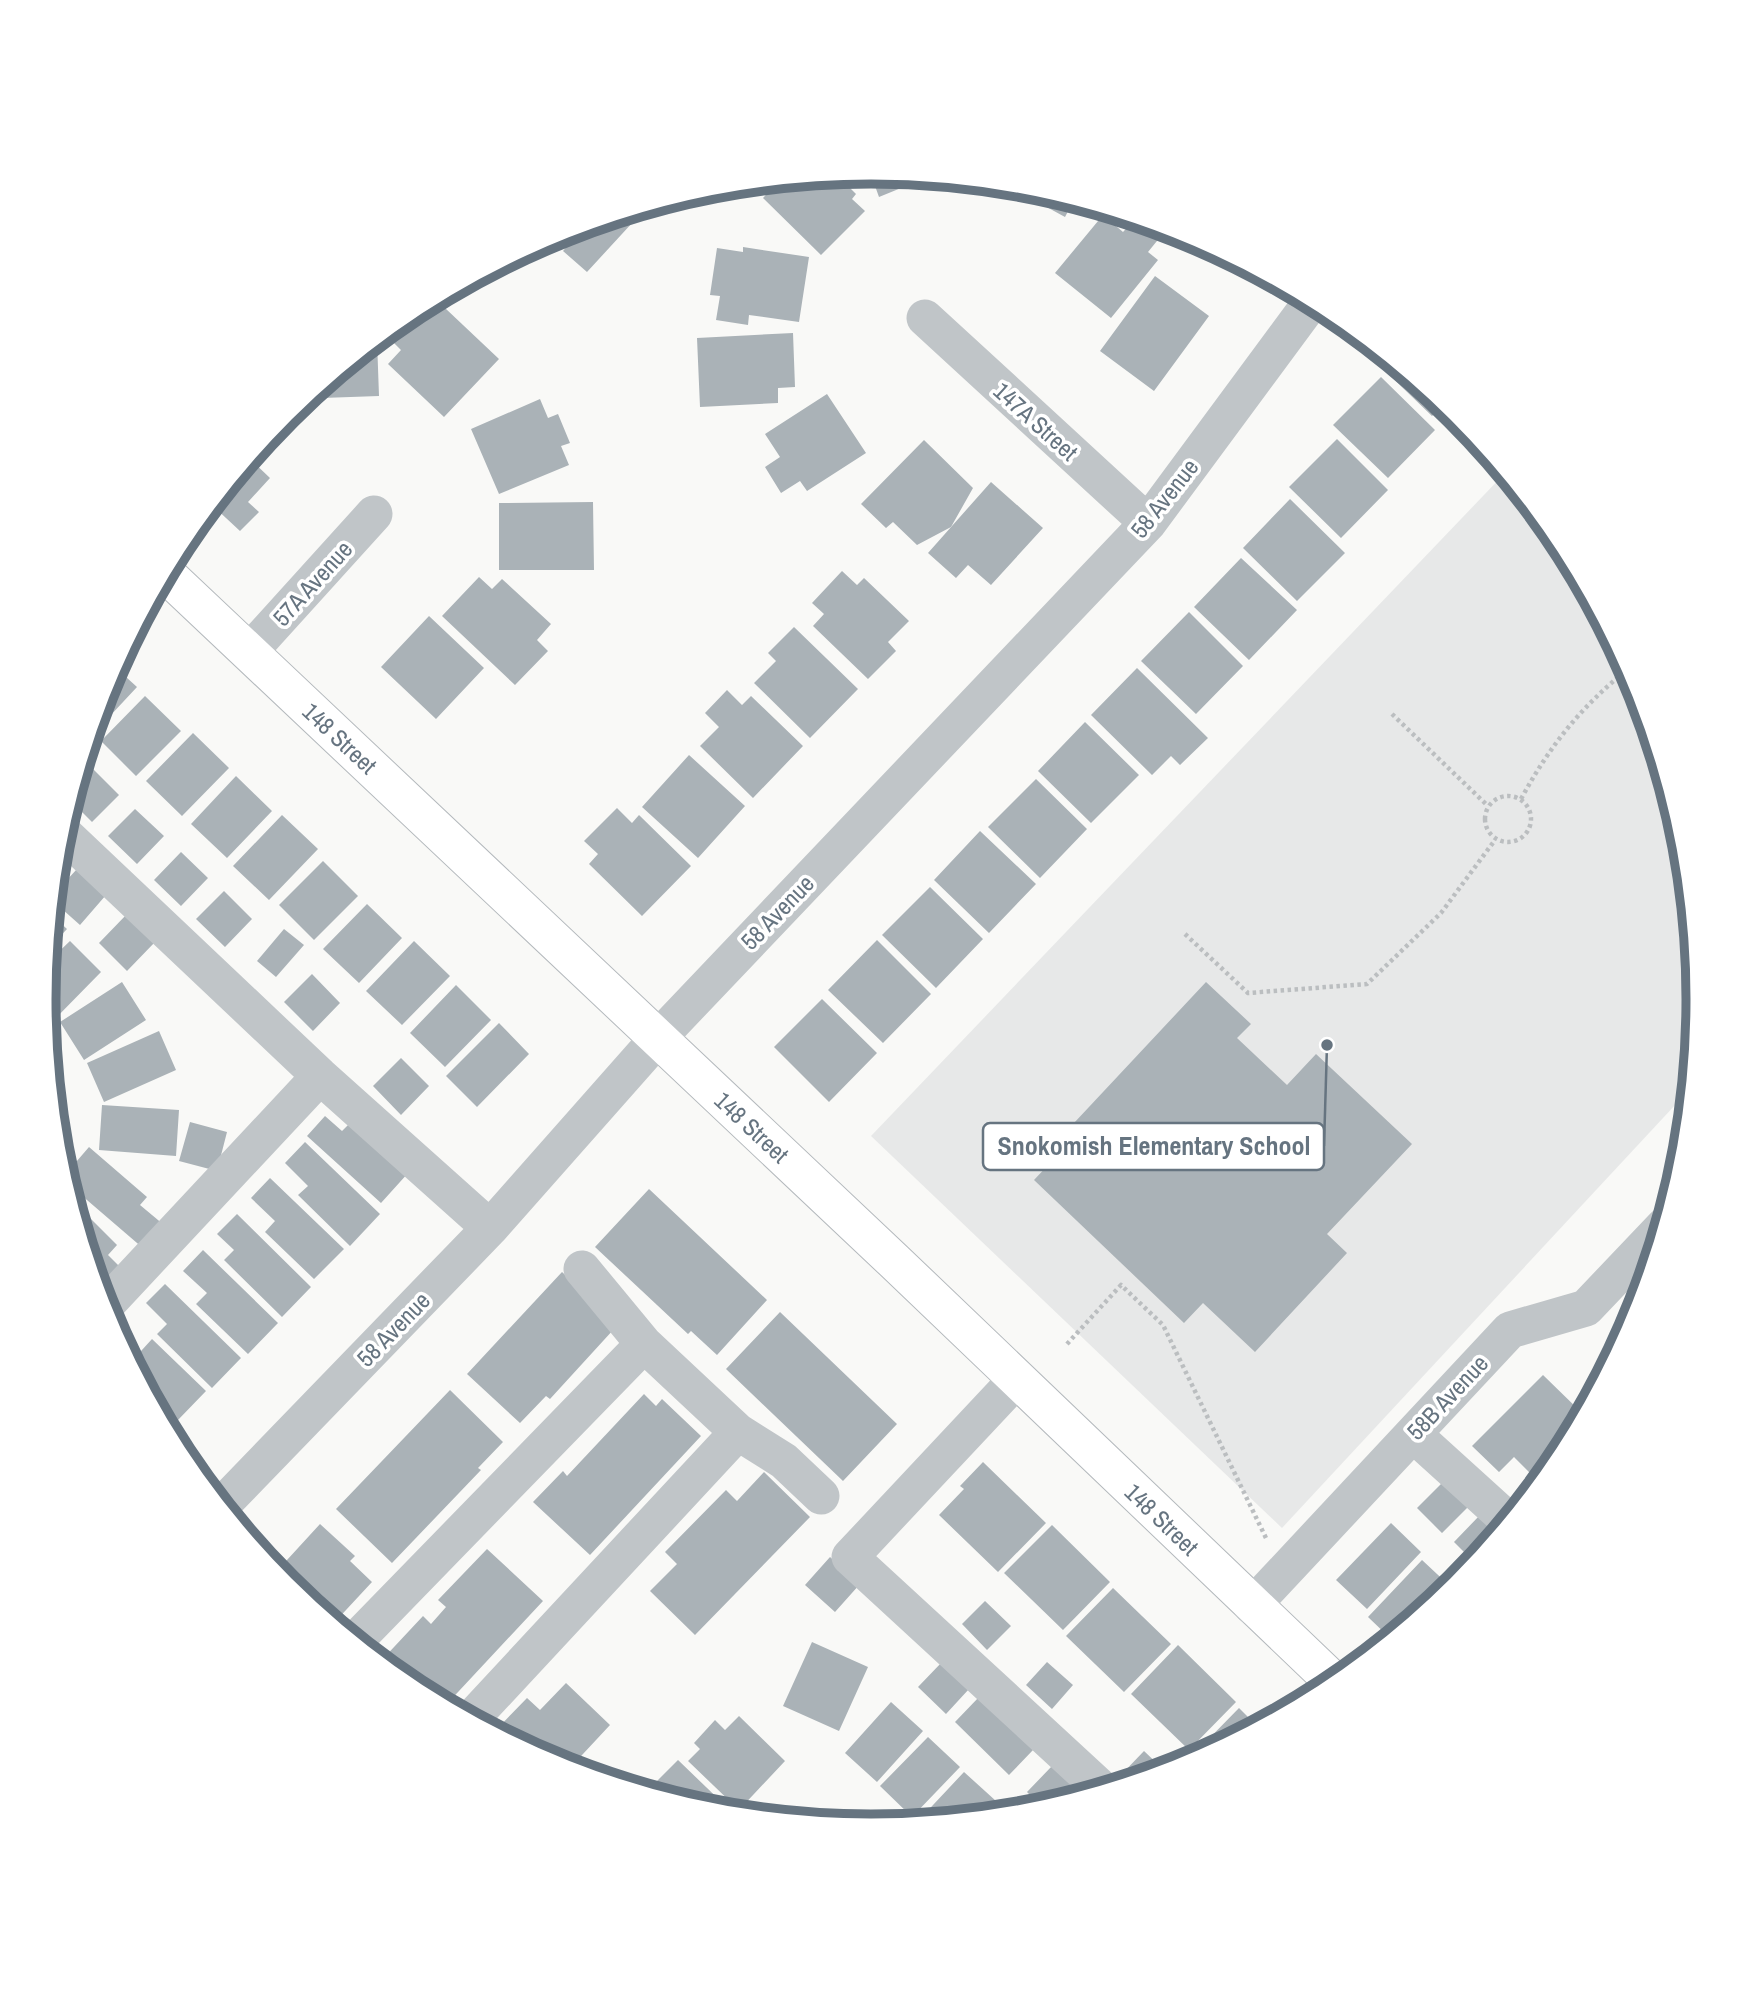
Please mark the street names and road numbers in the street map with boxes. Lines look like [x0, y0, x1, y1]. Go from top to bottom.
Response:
street label: 147A Street [987, 375, 1085, 468]
street label: 58 Avenue [1123, 452, 1205, 544]
street label: 57A Avenue [265, 533, 359, 633]
street label: 148 Street [296, 695, 385, 781]
street label: 58 Avenue [733, 868, 821, 956]
street label: 148 Street [708, 1084, 797, 1170]
street label: 58 Avenue [349, 1285, 437, 1373]
street label: 58B Avenue [1399, 1347, 1495, 1447]
street label: 148 Street [1118, 1476, 1206, 1562]

